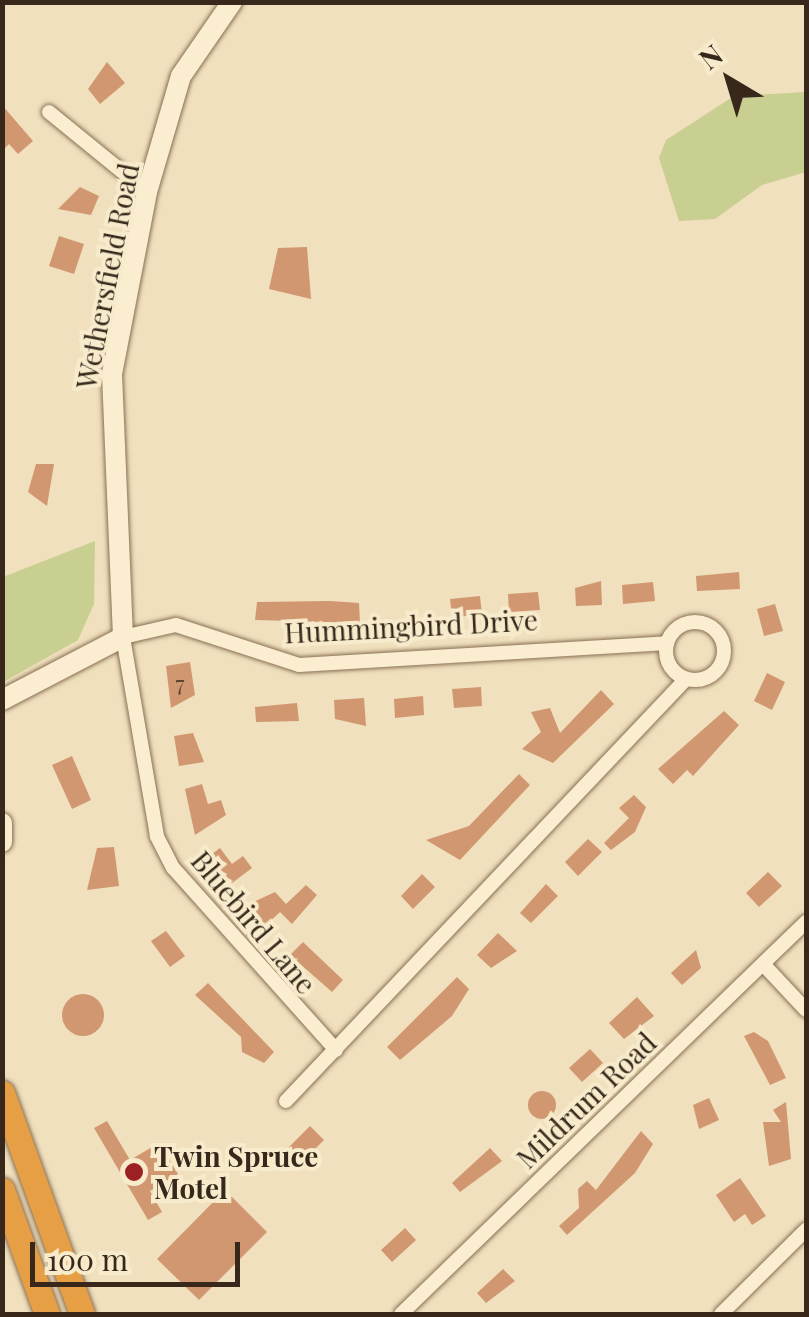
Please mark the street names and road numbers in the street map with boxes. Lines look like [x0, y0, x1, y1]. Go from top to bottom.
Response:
street label: Wethersfield Road [69, 160, 145, 392]
street label: Hummingbird Drive [283, 603, 539, 649]
street label: Bluebird Lane [185, 844, 323, 1000]
street label: Mildrum Road [509, 1025, 663, 1175]

